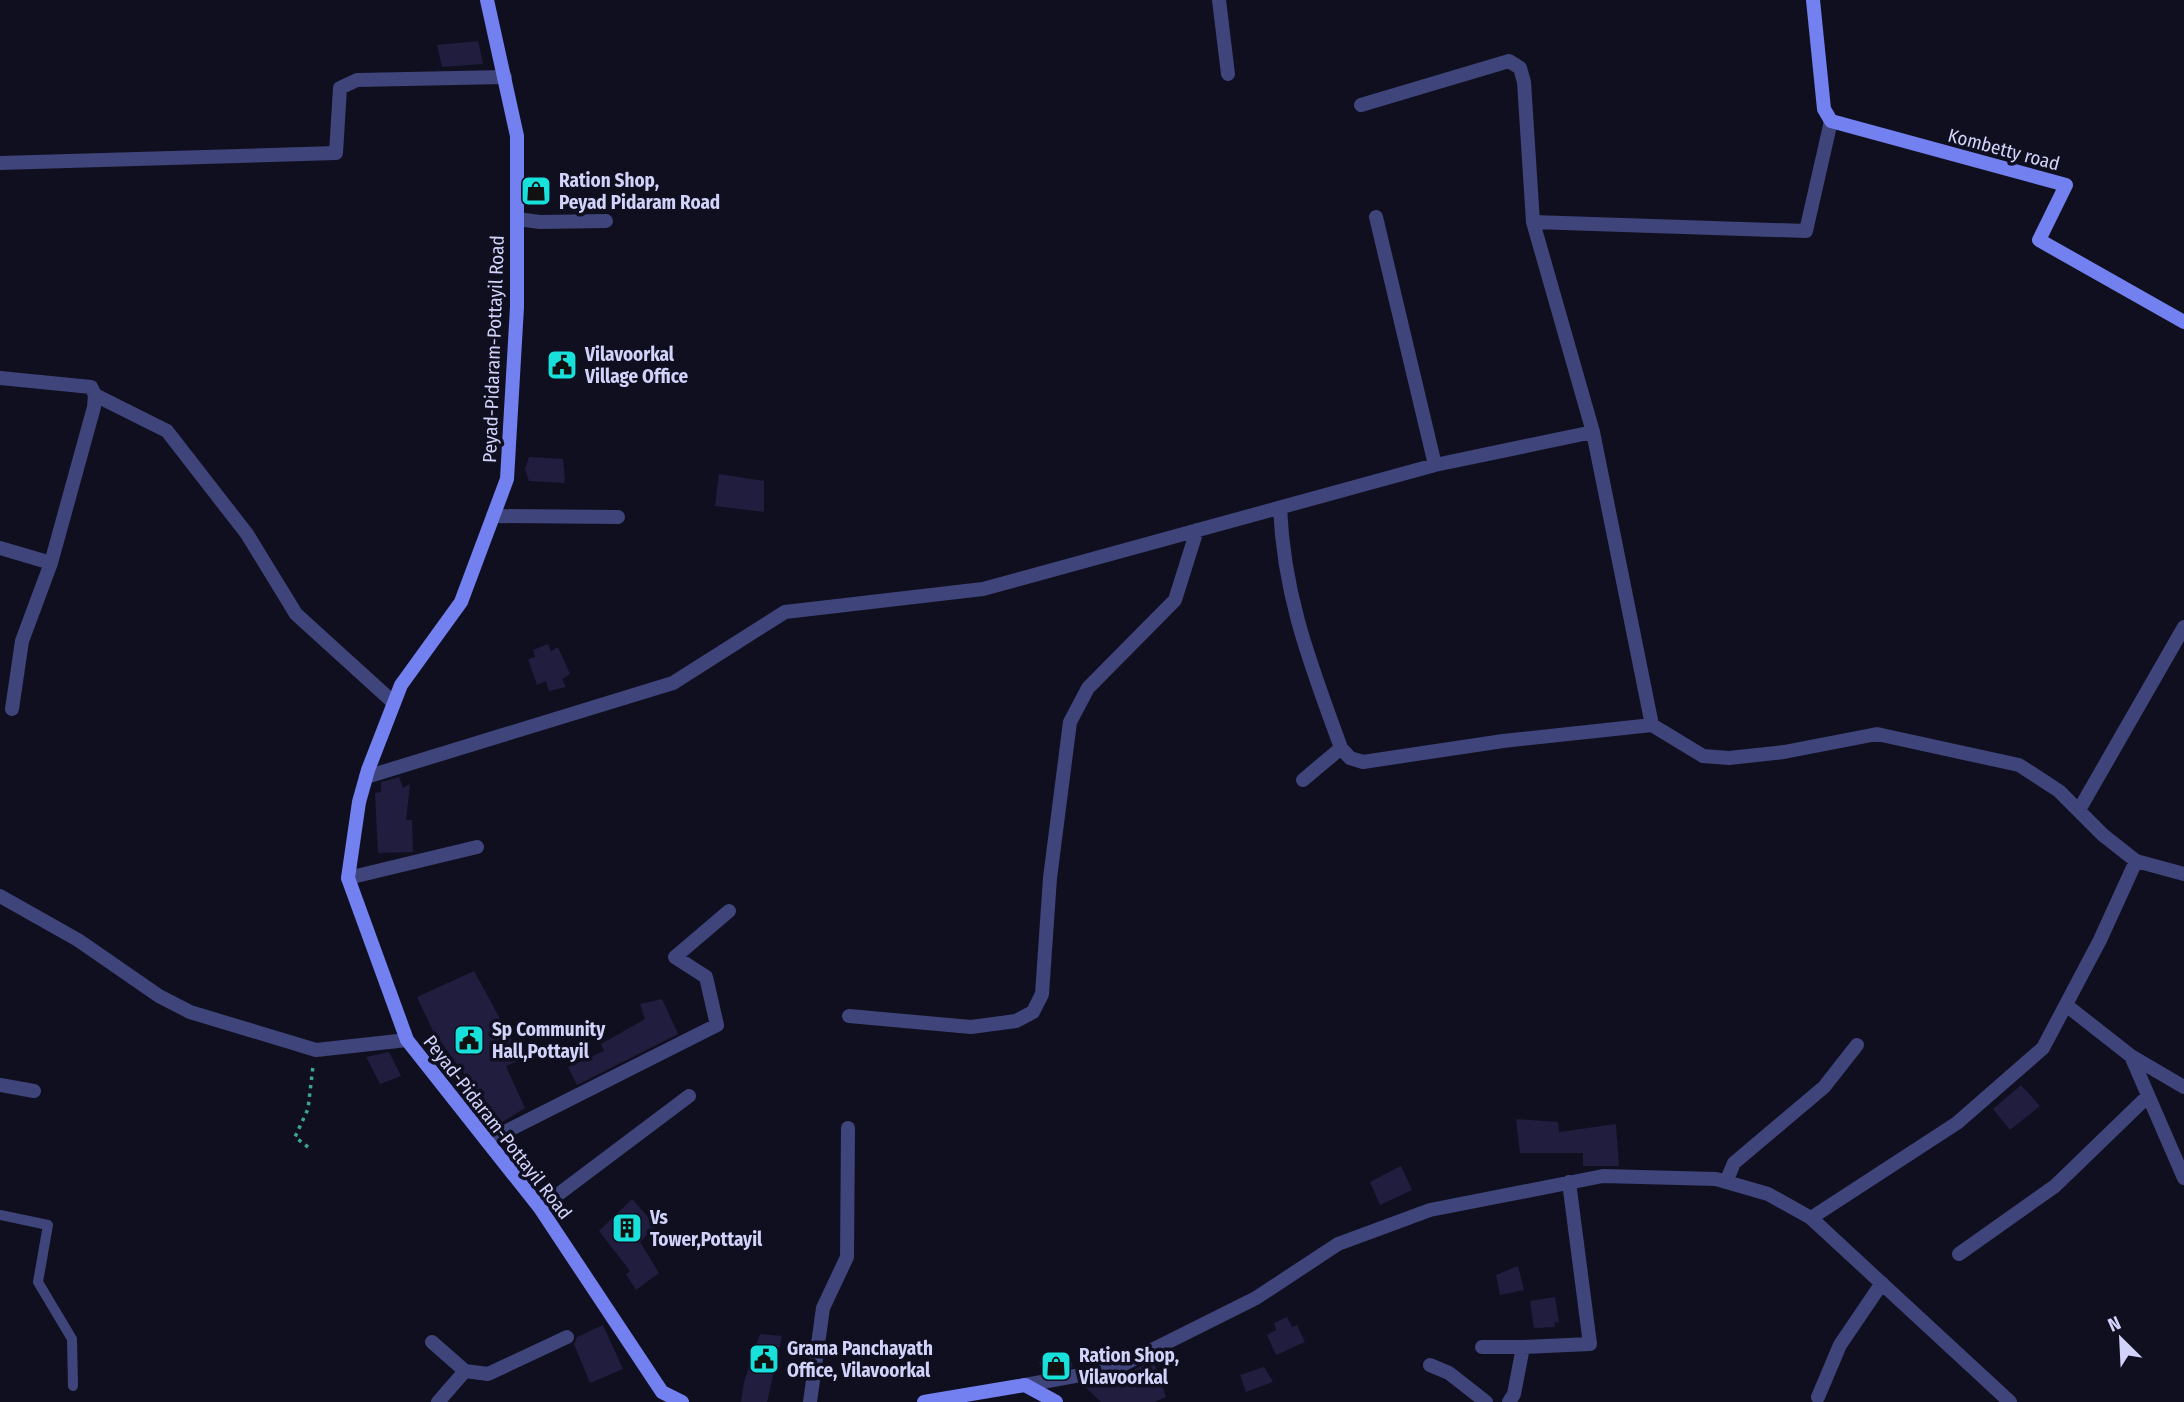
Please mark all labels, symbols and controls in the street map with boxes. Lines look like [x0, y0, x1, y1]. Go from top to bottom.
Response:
street label: Kombetty road [1946, 124, 2062, 175]
place label: Ration Shop, Peyad Pidaram Road [559, 169, 720, 214]
shop icon: Ration Shop, Peyad Pidaram Road [519, 174, 553, 208]
street label: Peyad-Pidaram-Pottayil Road [478, 235, 509, 463]
place label: Vilavoorkal Village Office [584, 343, 689, 388]
public building icon: Vilavoorkal Village Office [545, 348, 579, 382]
place label: Sp Community Hall,Pottayil [492, 1018, 606, 1063]
public building icon: Sp Community Hall,Pottayil [452, 1023, 486, 1057]
street label: Peyad-Pidaram-Pottayil Road [419, 1031, 577, 1224]
place label: Vs Tower,Pottayil [649, 1206, 763, 1251]
building icon: Vs Tower,Pottayil [610, 1211, 644, 1245]
north arrow [2086, 1304, 2156, 1374]
text: N [2104, 1311, 2124, 1337]
place label: Grama Panchayath Office, Vilavoorkal [787, 1337, 933, 1382]
public building icon: Grama Panchayath Office, Vilavoorkal [747, 1342, 781, 1376]
place label: Ration Shop, Vilavoorkal [1078, 1344, 1179, 1389]
shop icon: Ration Shop, Vilavoorkal [1039, 1349, 1073, 1383]

